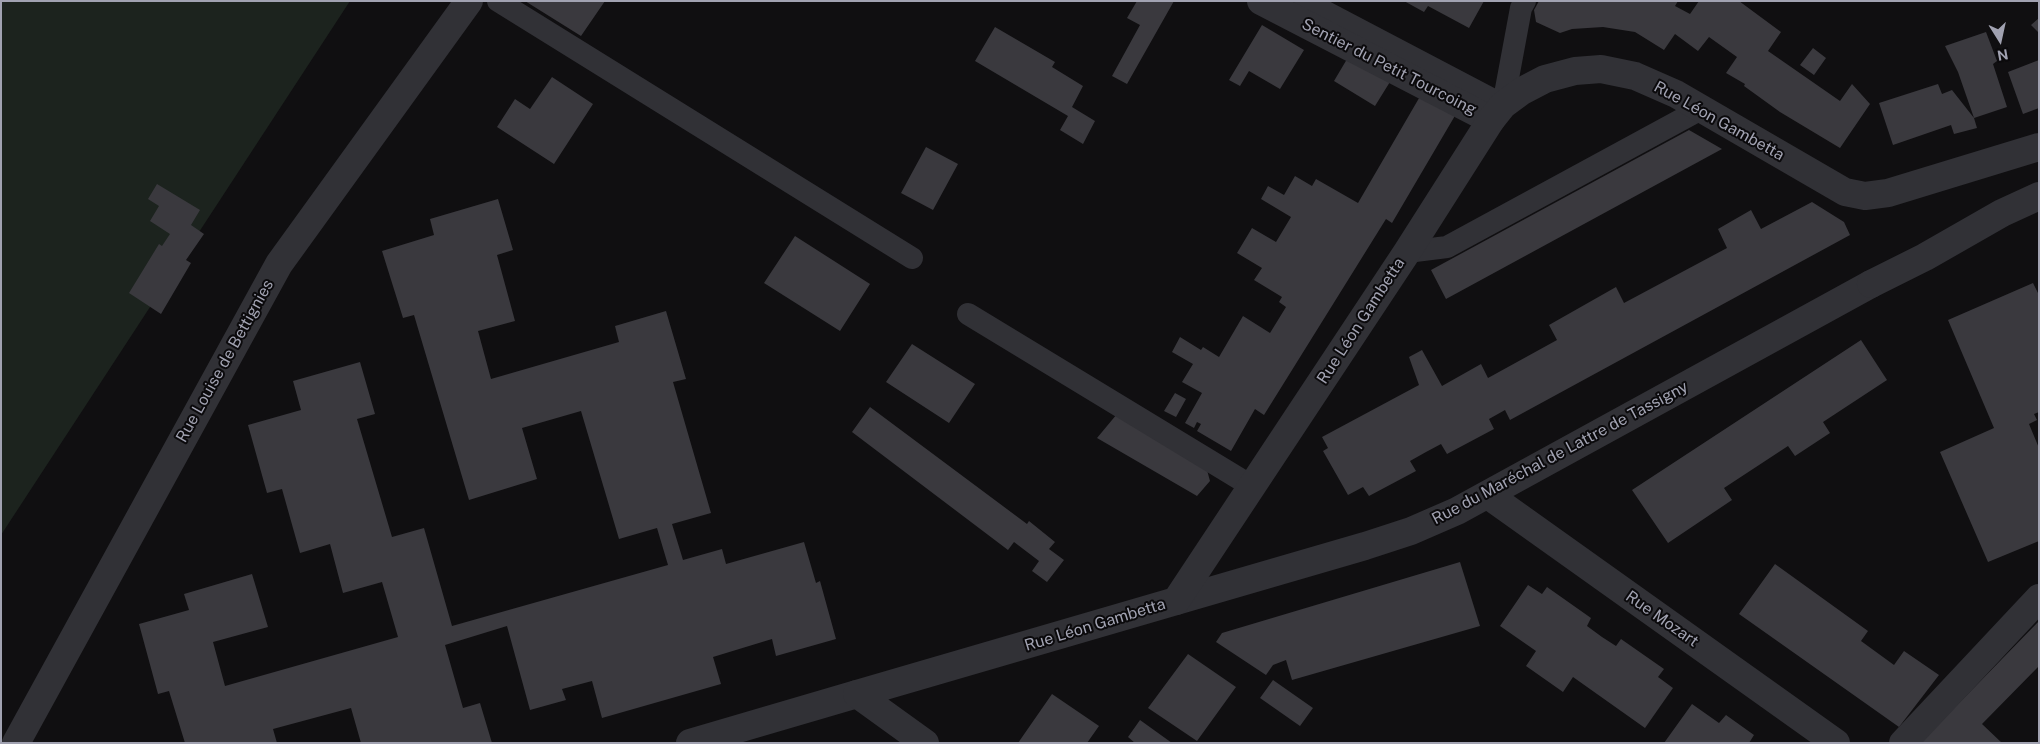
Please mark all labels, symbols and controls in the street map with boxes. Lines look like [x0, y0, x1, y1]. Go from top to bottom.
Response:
street label: Sentier du Petit Tourcoing [1298, 14, 1480, 120]
north arrow [1975, 15, 2025, 65]
text: N [1996, 46, 2009, 64]
street label: Rue Léon Gambetta [1650, 77, 1788, 165]
street label: Rue Léon Gambetta [1313, 254, 1409, 388]
street label: Rue Louise de Bettignies [172, 276, 278, 446]
street label: Rue du Maréchal de Lattre de Tassigny [1429, 377, 1691, 529]
street label: Rue Mozart [1622, 587, 1702, 651]
street label: Rue Léon Gambetta [1022, 594, 1168, 656]

